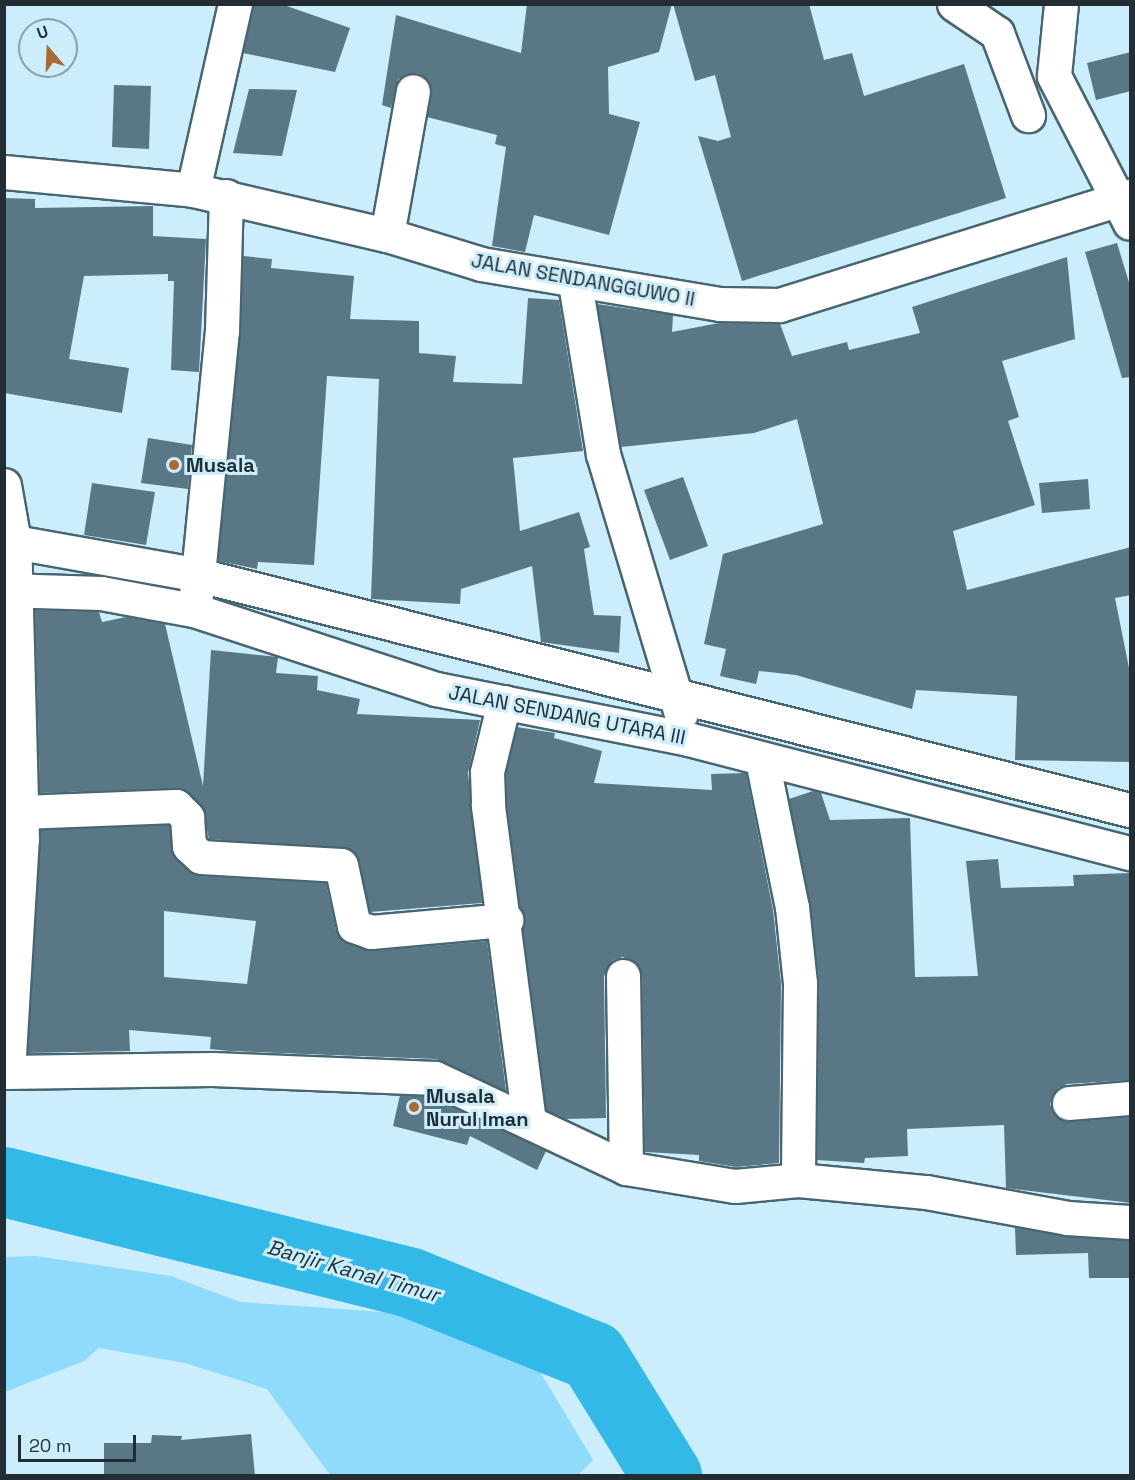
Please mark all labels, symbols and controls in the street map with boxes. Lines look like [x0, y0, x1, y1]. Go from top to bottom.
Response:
north arrow [18, 18, 78, 78]
text: U [34, 21, 51, 44]
street label: JALAN SENDANGGUWO II [469, 248, 697, 312]
place label: Musala [186, 453, 255, 477]
marker: Musala [167, 458, 181, 472]
street label: JALAN SENDANG UTARA III [446, 680, 688, 750]
place label: Musala Nurul Iman [426, 1084, 529, 1131]
marker: Musala Nurul Iman [407, 1100, 421, 1114]
water label: Banjir Kanal Timur [264, 1234, 442, 1308]
scale bar [21, 1423, 140, 1461]
text: 20 m [29, 1434, 72, 1457]

